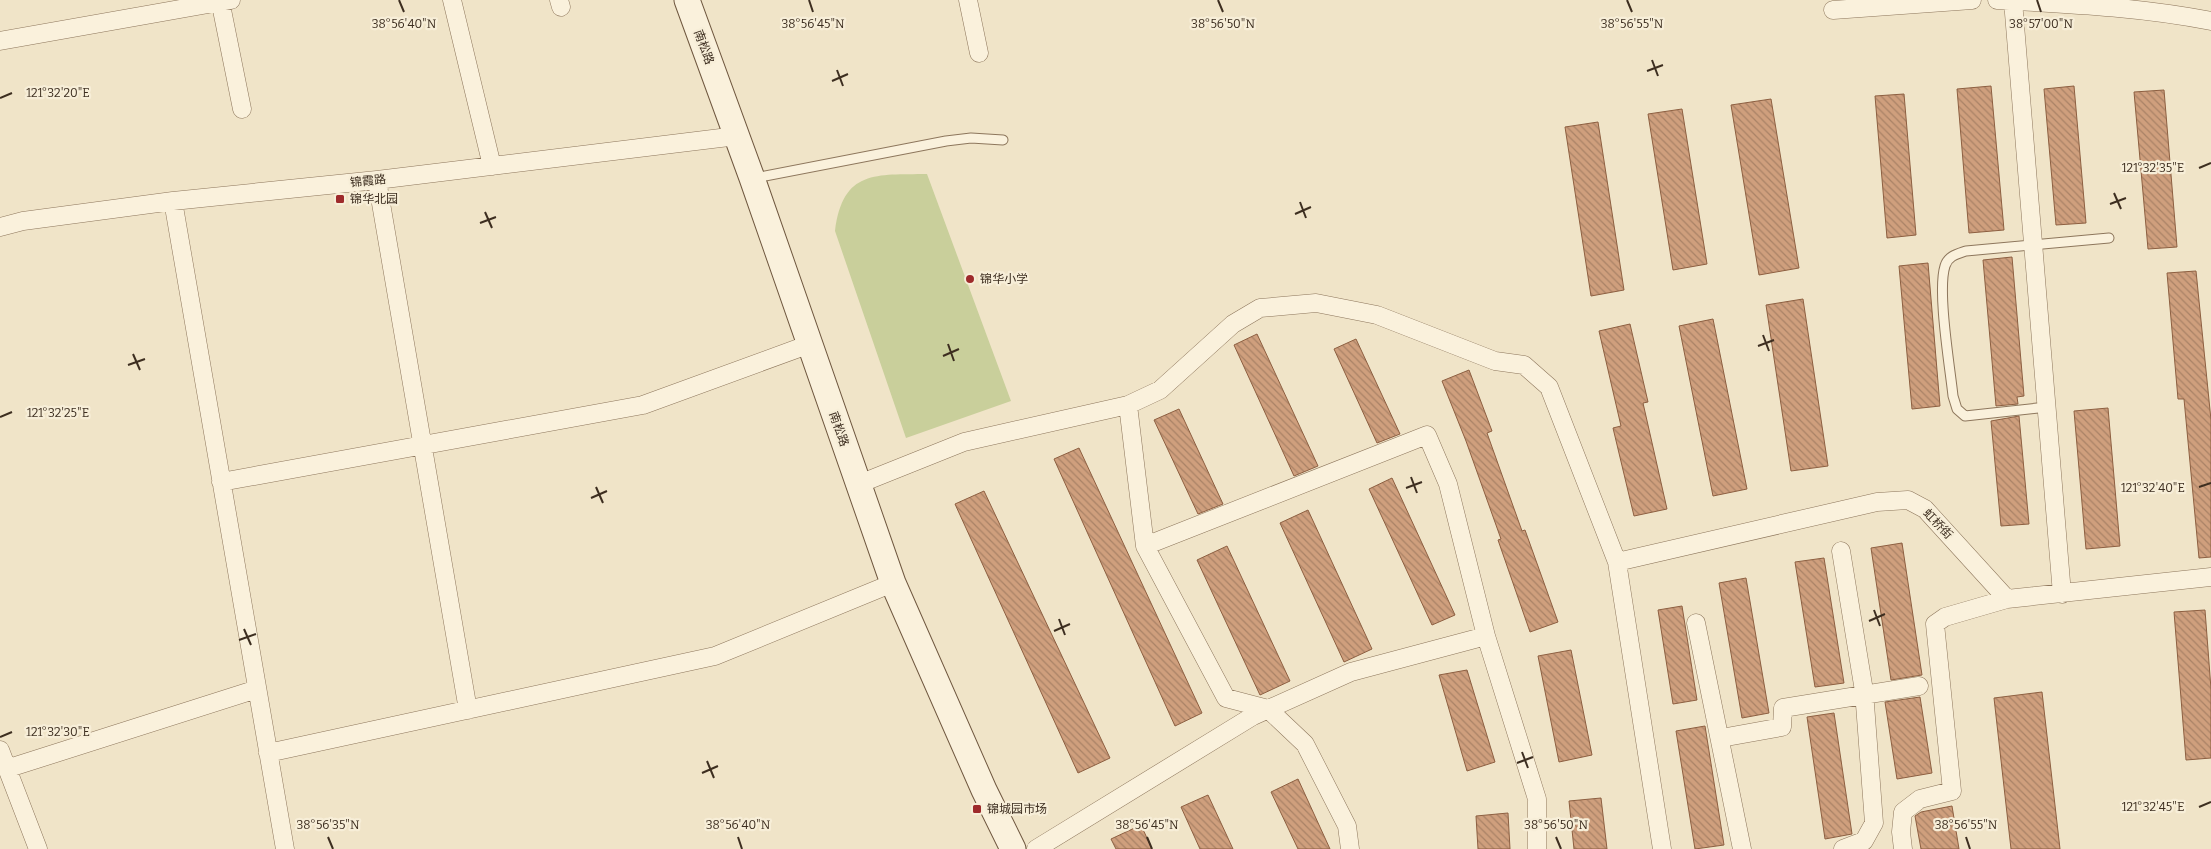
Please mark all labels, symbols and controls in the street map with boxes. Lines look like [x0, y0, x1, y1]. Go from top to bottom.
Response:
text: 38°56'40"N [372, 17, 437, 31]
text: 38°56'45"N [781, 17, 845, 31]
text: 38°56'50"N [1191, 17, 1255, 31]
text: 38°56'55"N [1601, 17, 1664, 31]
text: 38°57'00"N [2009, 17, 2073, 31]
street label: 南松路 [691, 28, 717, 66]
text: 121°32'20"E [26, 86, 90, 100]
text: 121°32'35"E [2122, 161, 2184, 175]
street label: 锦霞路 [349, 172, 387, 190]
place label: 锦华北园 [350, 192, 398, 206]
marker: 锦华北园 [334, 193, 346, 205]
place label: 锦华小学 [980, 272, 1028, 286]
marker: 锦华小学 [964, 273, 976, 285]
text: 121°32'25"E [27, 406, 89, 420]
street label: 南松路 [827, 410, 851, 448]
text: 121°32'40"E [2121, 481, 2185, 495]
street label: 虹桥街 [1920, 506, 1956, 542]
text: 121°32'30"E [26, 725, 90, 739]
text: 121°32'45"E [2122, 800, 2184, 814]
place label: 锦城园市场 [987, 802, 1047, 816]
marker: 锦城园市场 [971, 803, 983, 815]
text: 38°56'35"N [296, 818, 360, 832]
text: 38°56'40"N [706, 818, 771, 832]
text: 38°56'45"N [1115, 818, 1179, 832]
text: 38°56'50"N [1524, 818, 1588, 832]
text: 38°56'55"N [1935, 818, 1998, 832]

